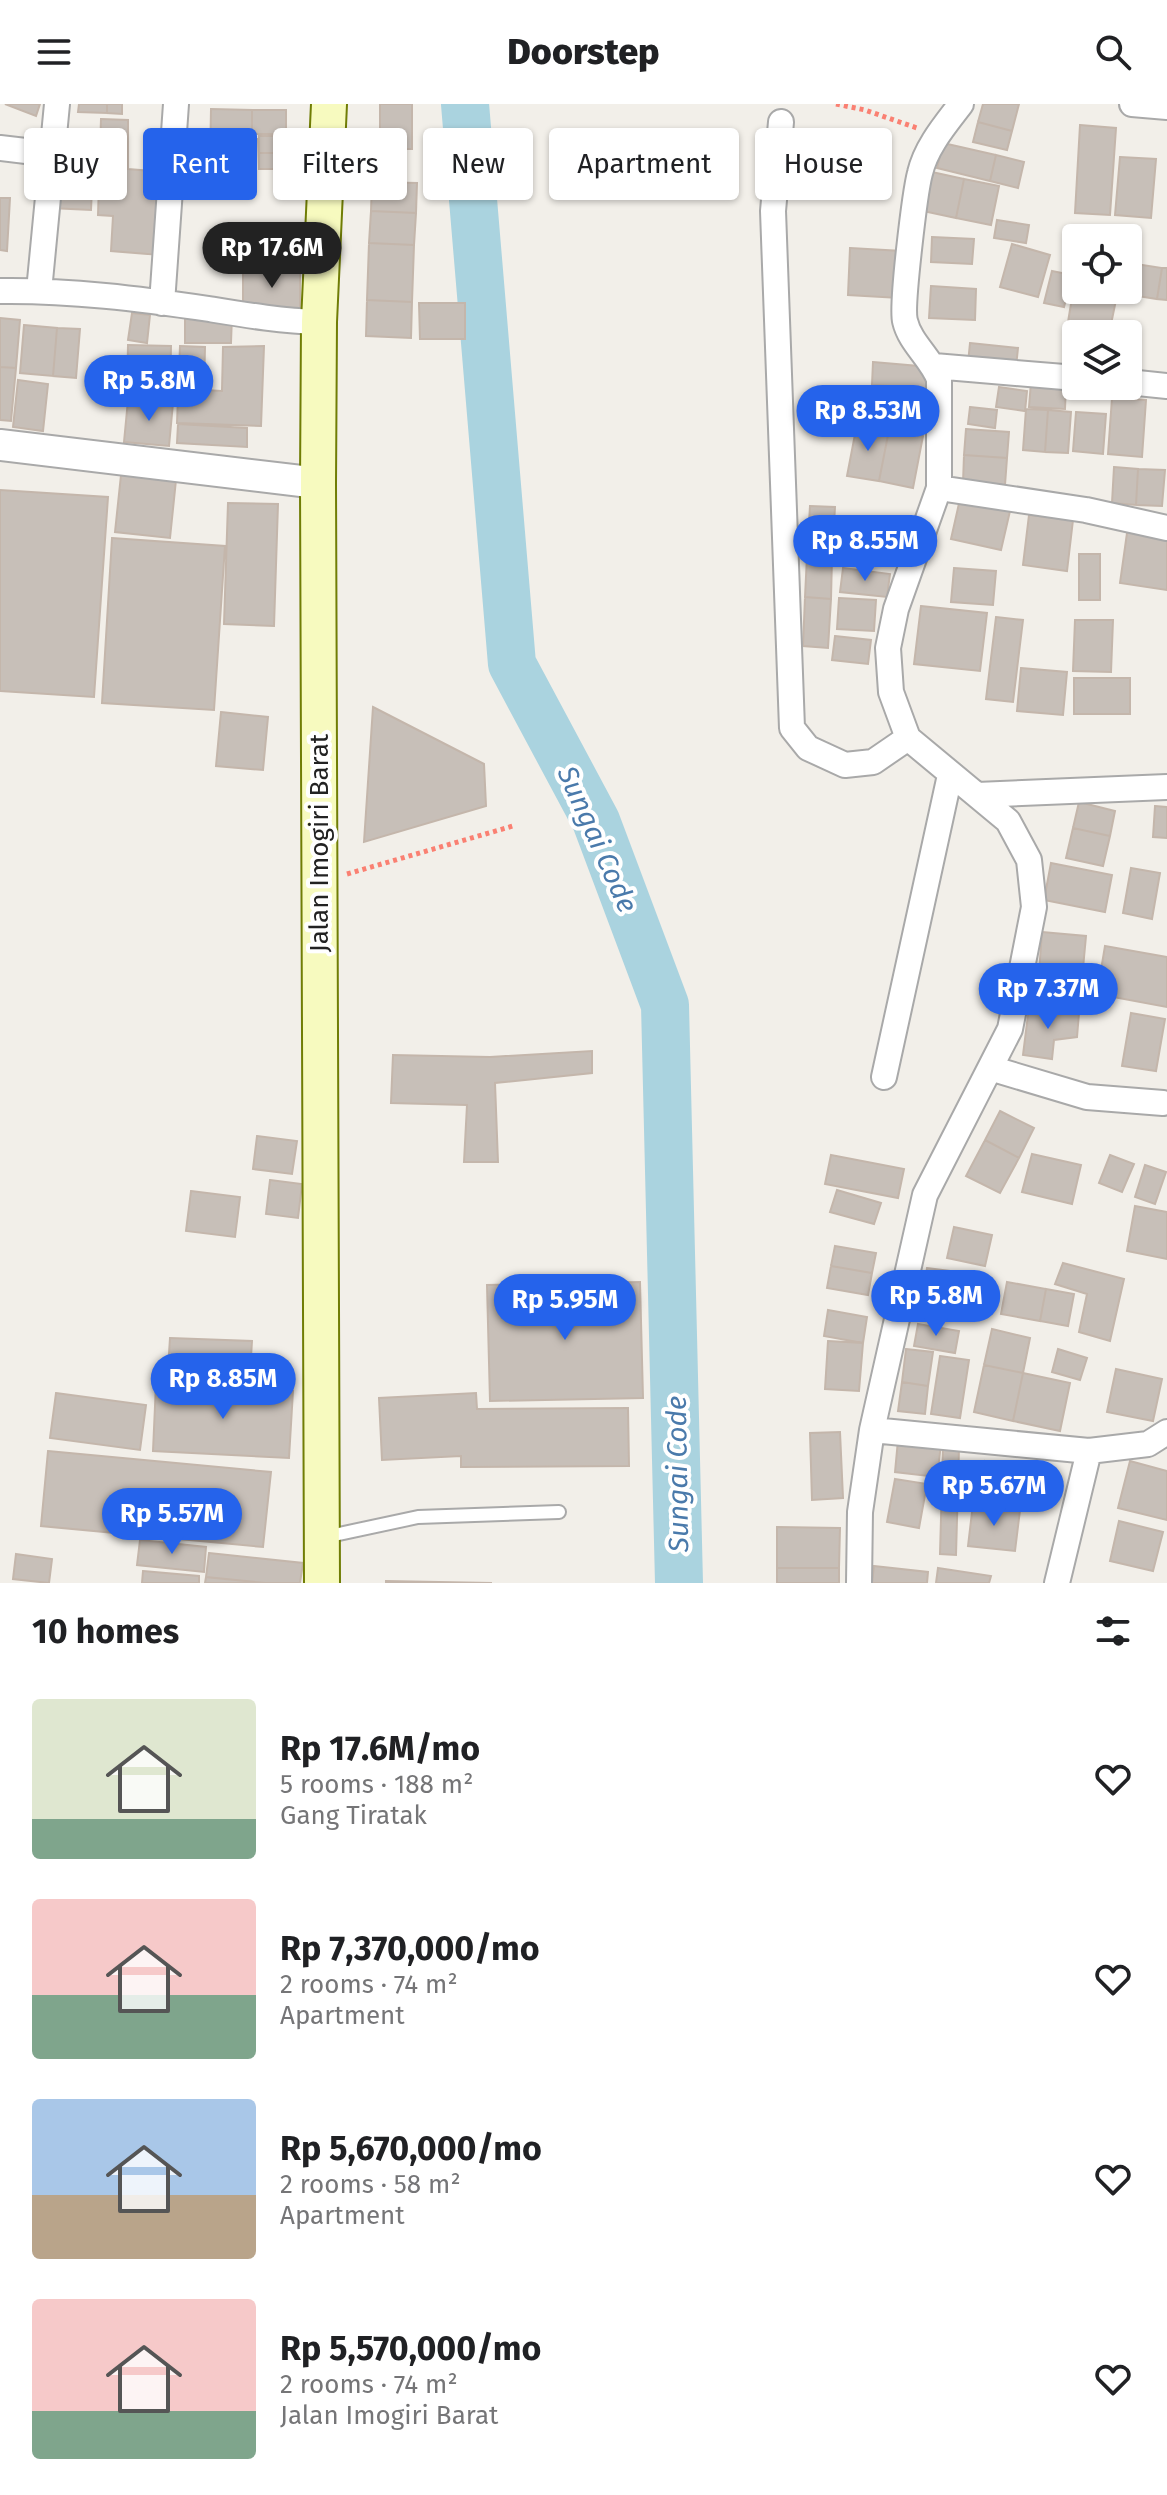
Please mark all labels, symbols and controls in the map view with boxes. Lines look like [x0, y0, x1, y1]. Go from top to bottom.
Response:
icon: menu [32, 30, 76, 74]
text: Doorstep [507, 30, 660, 74]
icon: search [1091, 30, 1135, 74]
chip: Buy [24, 128, 127, 200]
chip: Rent [143, 128, 257, 200]
chip: Filters [273, 128, 407, 200]
chip: New [423, 128, 533, 200]
chip: Apartment [549, 128, 739, 200]
chip: House [755, 128, 892, 200]
pin: Rp 17.6M [189, 222, 355, 290]
map controls [1062, 224, 1142, 400]
button: locate [1062, 224, 1142, 304]
text: Rp 17.6M [220, 232, 324, 263]
button: layers [1062, 320, 1142, 400]
pin: Rp 5.8M [75, 355, 223, 423]
text: Rp 5.8M [102, 365, 196, 396]
pin: Rp 8.53M [785, 385, 951, 453]
text: Rp 8.53M [815, 395, 922, 426]
pin: Rp 8.55M [782, 515, 948, 583]
text: Rp 8.55M [811, 525, 919, 556]
street label: Jalan Imogiri Barat [304, 733, 335, 952]
water label: Sungai Code [550, 760, 645, 918]
pin: Rp 7.37M [965, 963, 1131, 1031]
text: Rp 7.37M [997, 973, 1099, 1004]
pin: Rp 5.8M [862, 1270, 1010, 1338]
pin: Rp 5.95M [482, 1274, 648, 1342]
text: Rp 5.8M [889, 1280, 983, 1311]
text: Rp 5.95M [512, 1284, 618, 1315]
pin: Rp 8.85M [140, 1353, 306, 1421]
text: Rp 8.85M [169, 1363, 277, 1394]
water label: Sungai Code [660, 1395, 695, 1554]
pin: Rp 5.67M [911, 1460, 1077, 1528]
text: Rp 5.67M [942, 1470, 1046, 1501]
pin: Rp 5.57M [89, 1488, 255, 1556]
text: Rp 5.57M [120, 1498, 224, 1529]
icon: filters [1091, 1609, 1135, 1653]
text: 10 homes [32, 1611, 179, 1652]
text: Rp 17.6M/mo [280, 1728, 480, 1769]
icon: home [96, 1731, 192, 1827]
icon: heart [1091, 1757, 1135, 1801]
text: 5 rooms · 188 m² [280, 1769, 473, 1800]
text: Gang Tiratak [280, 1800, 427, 1831]
text: Rp 7,370,000/mo [280, 1928, 540, 1969]
icon: home [96, 1931, 192, 2027]
icon: heart [1091, 1957, 1135, 2001]
text: 2 rooms · 74 m² [280, 1969, 458, 2000]
text: Apartment [280, 2000, 405, 2031]
text: Rp 5,670,000/mo [280, 2128, 542, 2169]
icon: home [96, 2131, 192, 2227]
icon: heart [1091, 2157, 1135, 2201]
text: 2 rooms · 58 m² [280, 2169, 461, 2200]
text: Apartment [280, 2200, 405, 2231]
text: Rp 5,570,000/mo [280, 2328, 541, 2369]
icon: home [96, 2331, 192, 2427]
icon: heart [1091, 2357, 1135, 2401]
text: 2 rooms · 74 m² [280, 2369, 458, 2400]
text: Jalan Imogiri Barat [280, 2400, 498, 2431]

